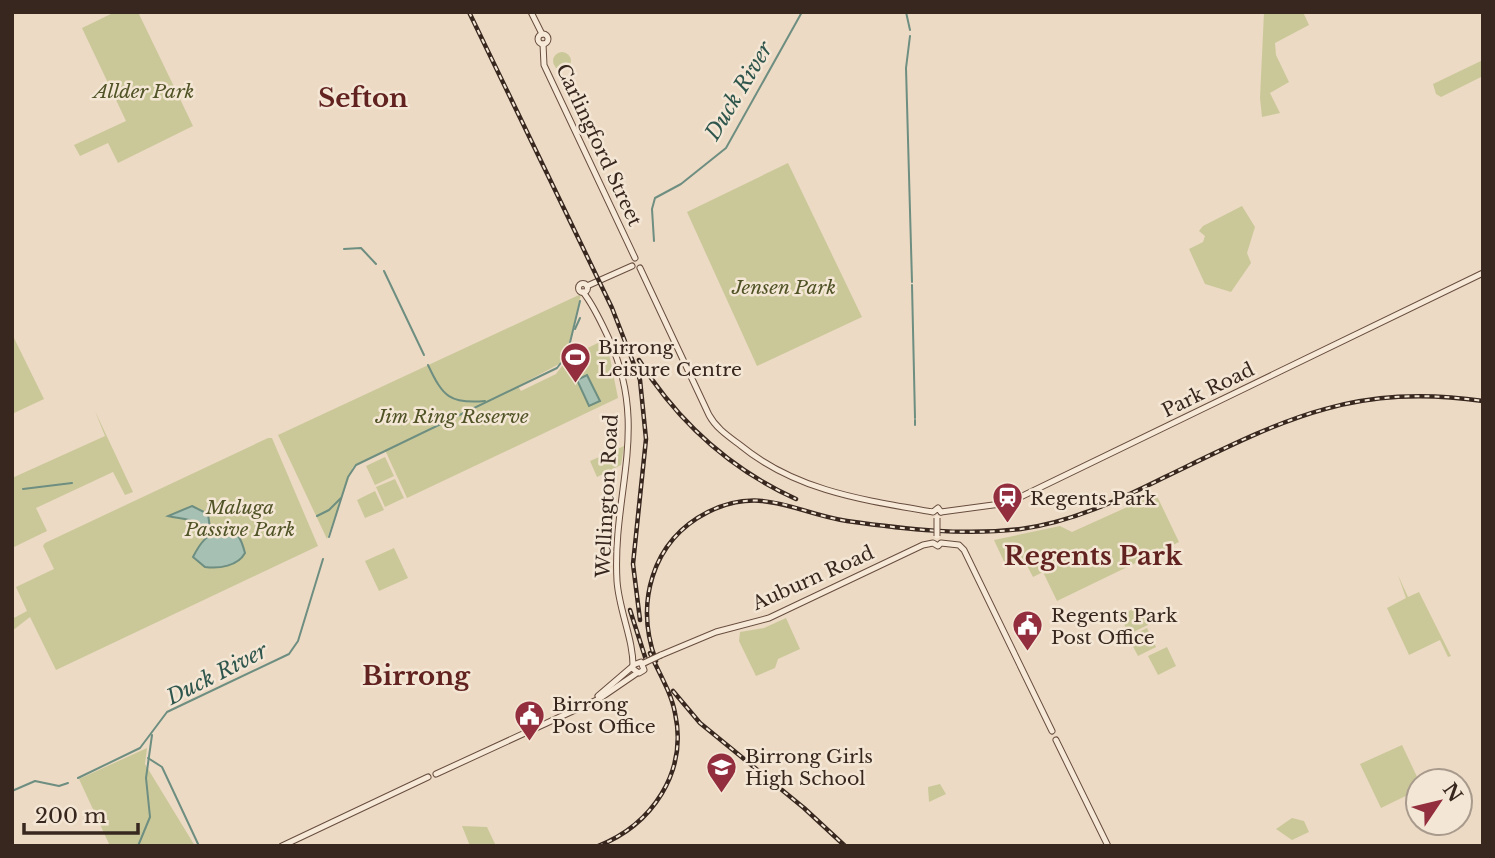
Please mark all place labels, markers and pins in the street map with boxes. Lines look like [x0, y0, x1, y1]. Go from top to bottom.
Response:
place label: Birrong Leisure Centre [598, 336, 742, 381]
sports icon: Birrong Leisure Centre [558, 341, 592, 385]
station icon: Regents Park [990, 481, 1024, 525]
place label: Regents Park [1030, 487, 1157, 510]
place label: Regents Park Post Office [1051, 604, 1178, 649]
public building icon: Regents Park Post Office [1011, 609, 1045, 653]
place label: Birrong Post Office [552, 693, 656, 738]
public building icon: Birrong Post Office [512, 698, 546, 742]
place label: Birrong Girls High School [745, 745, 873, 790]
school or university icon: Birrong Girls High School [705, 750, 739, 794]

